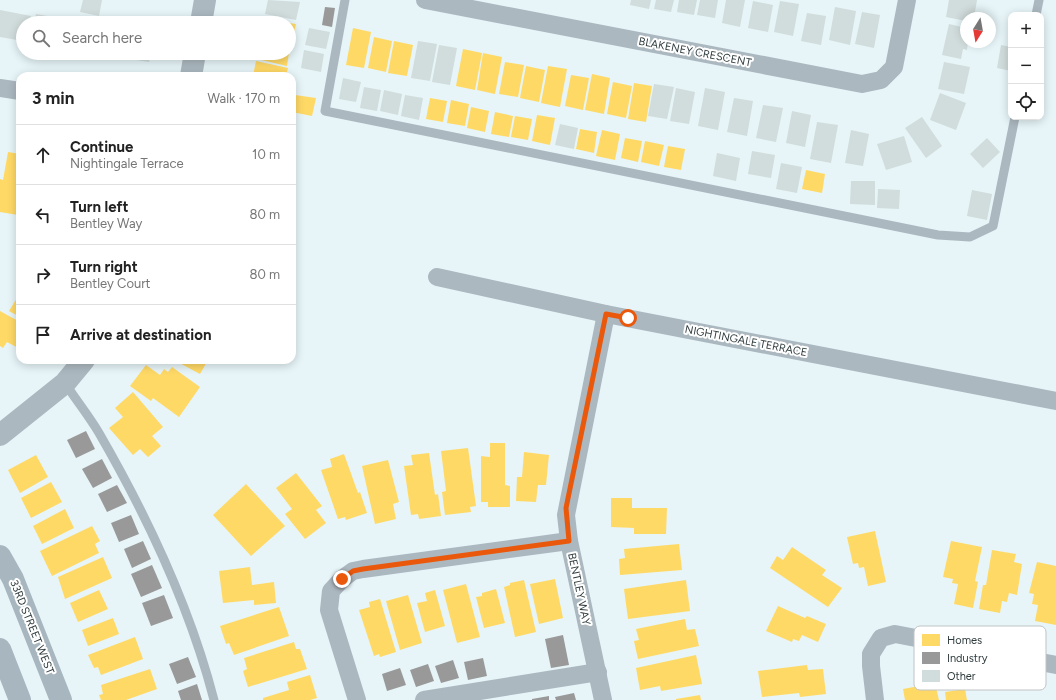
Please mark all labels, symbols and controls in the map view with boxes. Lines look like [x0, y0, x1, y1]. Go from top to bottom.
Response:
north arrow [960, 12, 996, 48]
map controls [1008, 12, 1044, 120]
button: + [1008, 12, 1044, 48]
search box [16, 16, 296, 60]
icon: search [30, 27, 52, 49]
text: Search here [62, 29, 142, 47]
street label: BLAKENEY CRESCENT [638, 35, 752, 69]
button: − [1008, 48, 1044, 84]
button: locate [1008, 84, 1044, 120]
text: 3 min [32, 88, 74, 108]
text: Walk · 170 m [208, 91, 280, 106]
text: Continue [70, 138, 133, 156]
icon: ahead [32, 144, 54, 166]
text: 10 m [252, 147, 280, 162]
text: Nightingale Terrace [70, 156, 184, 171]
text: Turn left [70, 198, 128, 216]
icon: left [32, 204, 54, 226]
text: 80 m [249, 207, 280, 222]
text: Bentley Way [70, 216, 142, 231]
text: Turn right [70, 258, 138, 276]
icon: right [32, 264, 54, 286]
text: 80 m [249, 267, 280, 282]
text: Bentley Court [70, 276, 151, 291]
route start [619, 309, 637, 327]
street label: NIGHTINGALE TERRACE [684, 323, 808, 359]
icon: arrive [32, 324, 54, 346]
text: Arrive at destination [70, 326, 211, 344]
street label: BENTLEY WAY [565, 552, 593, 627]
route end [333, 570, 351, 588]
street label: 33RD STREET WEST [7, 578, 57, 676]
legend [914, 626, 1046, 690]
text: Homes [947, 634, 982, 647]
text: Industry [947, 652, 988, 665]
text: Other [947, 670, 976, 683]

